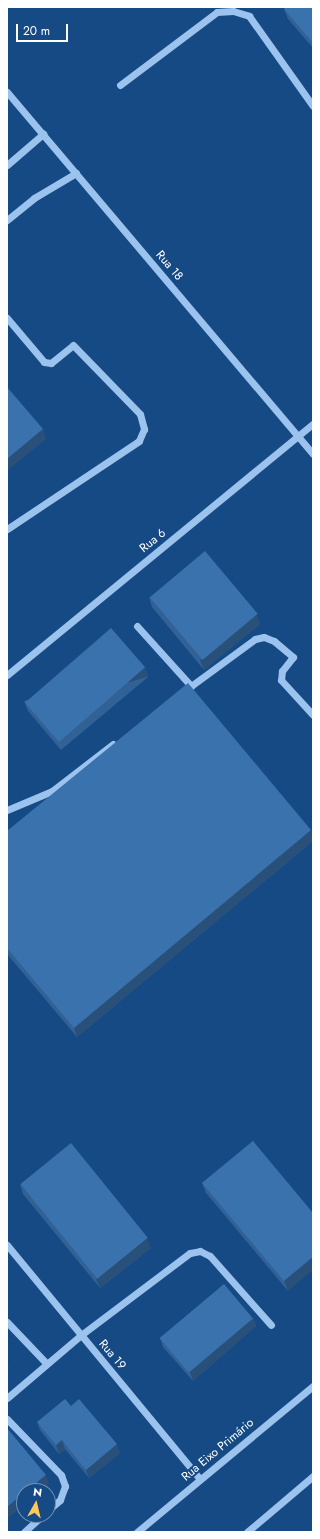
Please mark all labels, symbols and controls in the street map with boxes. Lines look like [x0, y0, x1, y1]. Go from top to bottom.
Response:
scale bar [18, 16, 70, 42]
text: 20 m [23, 22, 50, 40]
street label: Rua 18 [152, 248, 186, 284]
street label: Rua 6 [137, 526, 169, 556]
street label: Rua 19 [95, 1337, 129, 1373]
street label: Rua Eixo Primário [179, 1416, 257, 1484]
north arrow [16, 1483, 56, 1523]
text: N [32, 1484, 43, 1501]

